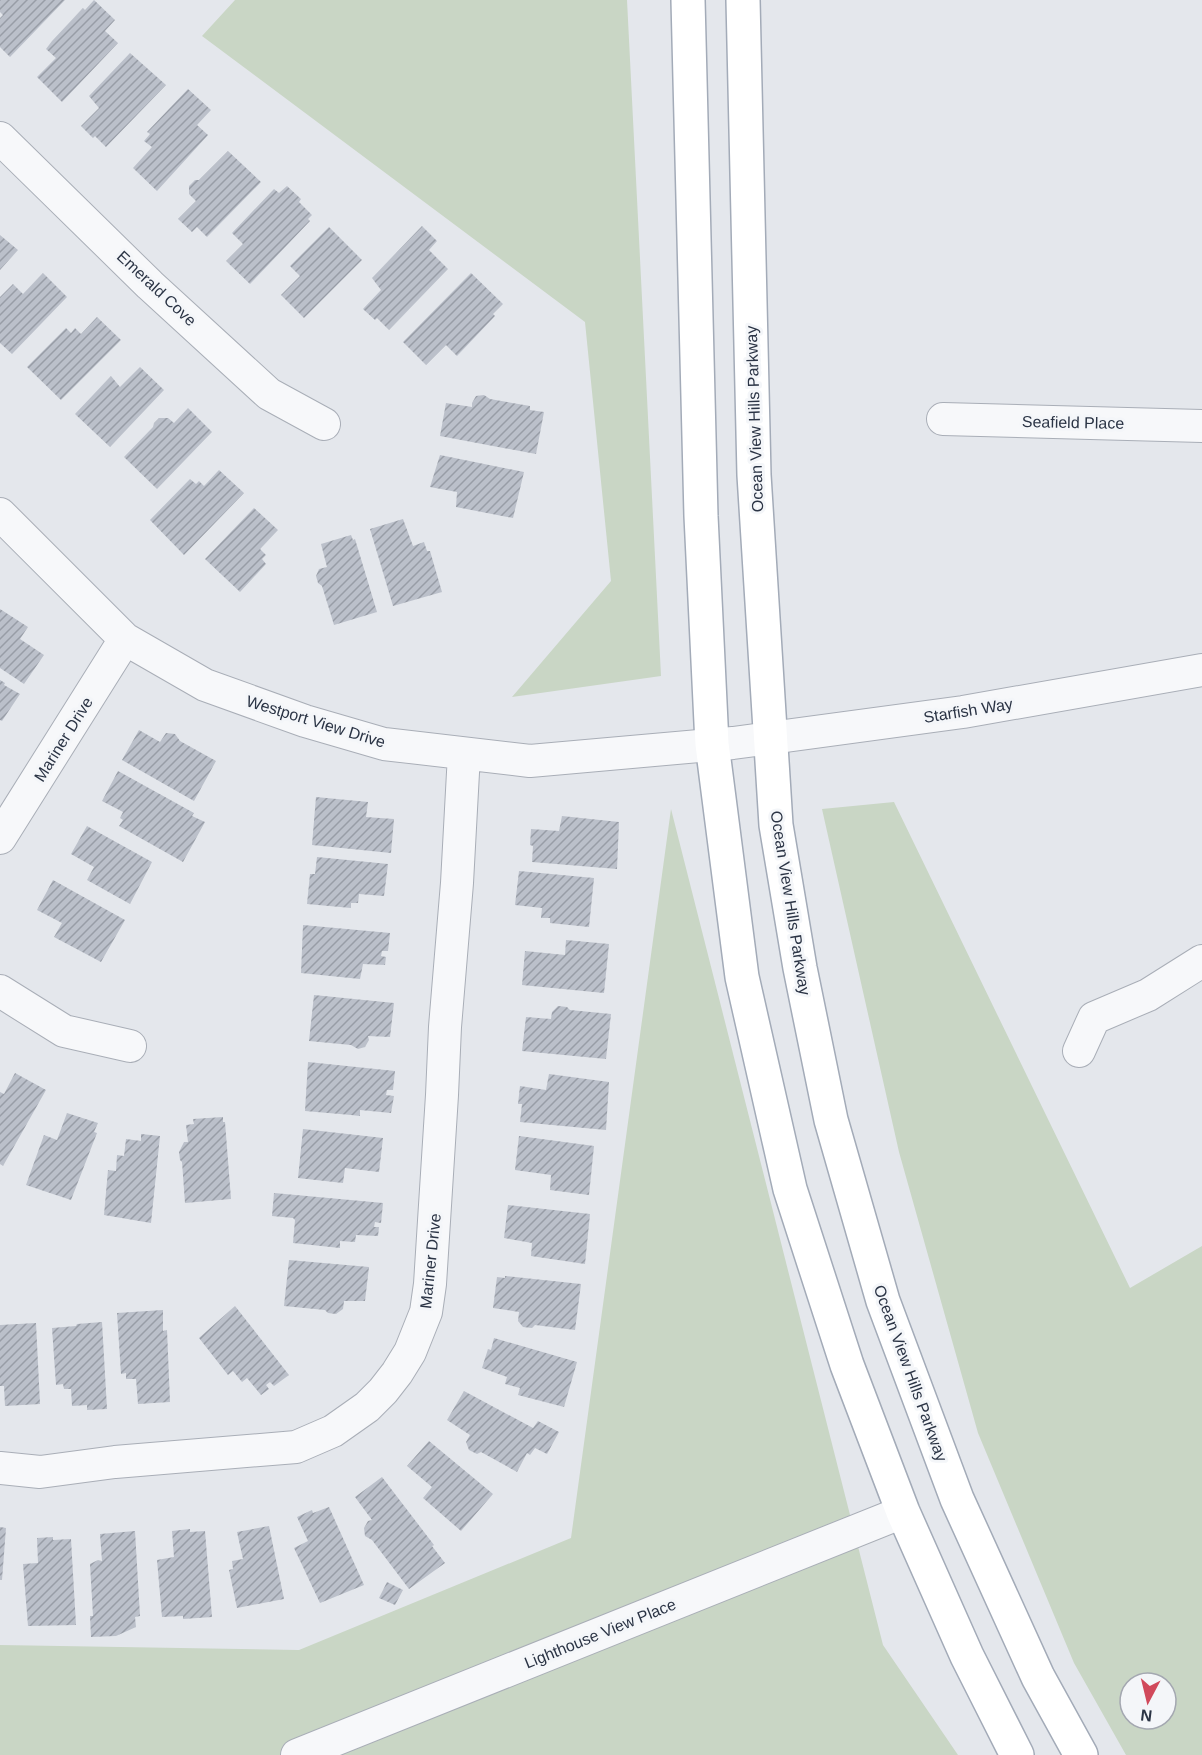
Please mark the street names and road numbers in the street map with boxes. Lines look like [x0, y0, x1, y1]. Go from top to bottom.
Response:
street label: Emerald Cove [114, 248, 200, 329]
street label: Ocean View Hills Parkway [743, 326, 766, 512]
street label: Seafield Place [1022, 413, 1124, 432]
street label: Westport View Drive [244, 692, 387, 751]
street label: Mariner Drive [31, 694, 96, 784]
street label: Starfish Way [922, 695, 1014, 726]
street label: Ocean View Hills Parkway [768, 810, 813, 996]
street label: Mariner Drive [417, 1212, 444, 1310]
street label: Ocean View Hills Parkway [871, 1283, 950, 1464]
street label: Lighthouse View Place [522, 1595, 678, 1672]

